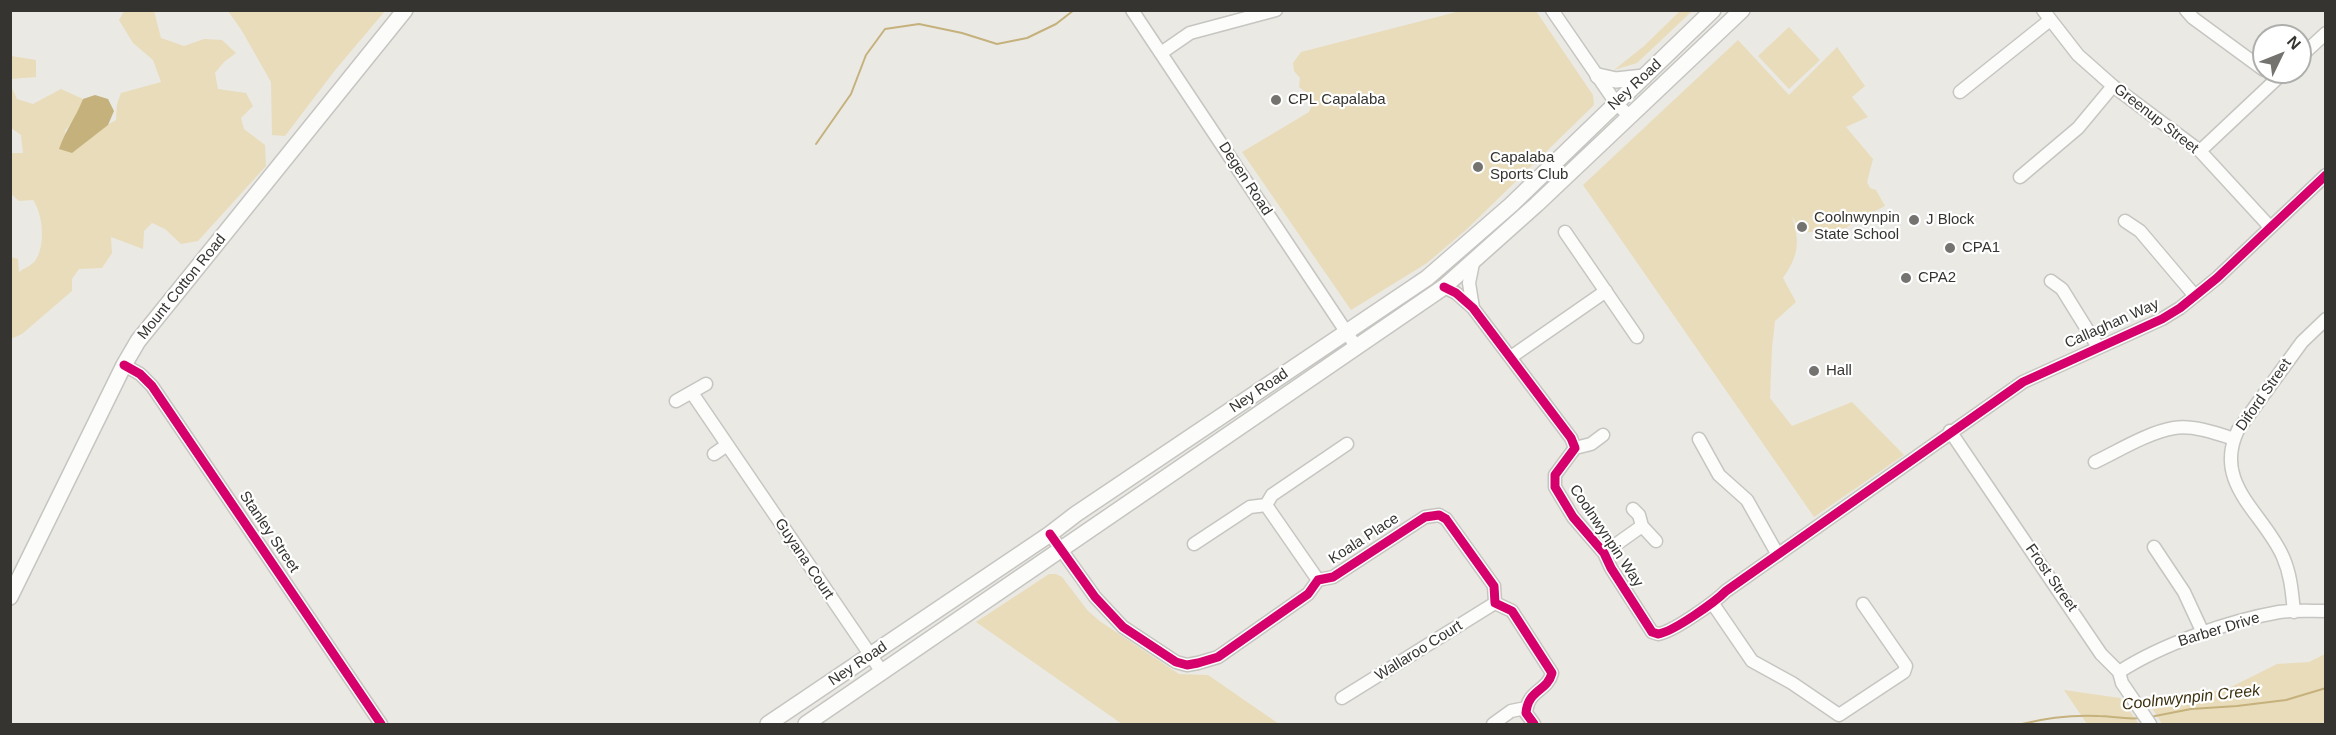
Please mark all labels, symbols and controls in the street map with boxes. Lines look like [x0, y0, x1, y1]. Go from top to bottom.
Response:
north arrow [2252, 24, 2312, 84]
text: N [2284, 33, 2304, 53]
street label: Ney Road [1604, 56, 1666, 114]
street label: Greenup Street [2110, 80, 2202, 158]
place label: CPL Capalaba [1288, 91, 1386, 109]
marker: CPL Capalaba [1269, 93, 1283, 107]
street label: Degen Road [1215, 139, 1275, 219]
place label: Capalaba Sports Club [1490, 149, 1568, 184]
marker: Capalaba Sports Club [1471, 160, 1485, 174]
place label: Coolnwynpin State School [1814, 209, 1900, 244]
place label: J Block [1926, 211, 1974, 229]
marker: J Block [1907, 213, 1921, 227]
marker: Coolnwynpin State School [1795, 220, 1809, 234]
street label: Mount Cotton Road [134, 231, 230, 343]
place label: CPA1 [1962, 239, 2000, 257]
marker: CPA1 [1943, 241, 1957, 255]
place label: CPA2 [1918, 269, 1956, 287]
marker: CPA2 [1899, 271, 1913, 285]
street label: Callaghan Way [2062, 295, 2162, 353]
street label: Diford Street [2232, 355, 2296, 435]
place label: Hall [1826, 362, 1852, 380]
marker: Hall [1807, 364, 1821, 378]
street label: Ney Road [1226, 365, 1292, 417]
street label: Coolnwynpin Way [1565, 481, 1647, 591]
street label: Stanley Street [235, 488, 303, 576]
street label: Koala Place [1326, 510, 1402, 568]
street label: Guyana Court [770, 515, 838, 603]
street label: Frost Street [2021, 541, 2081, 615]
street label: Barber Drive [2176, 609, 2262, 651]
street label: Wallaroo Court [1372, 617, 1466, 685]
street label: Ney Road [825, 638, 891, 690]
water label: Coolnwynpin Creek [2121, 681, 2261, 715]

